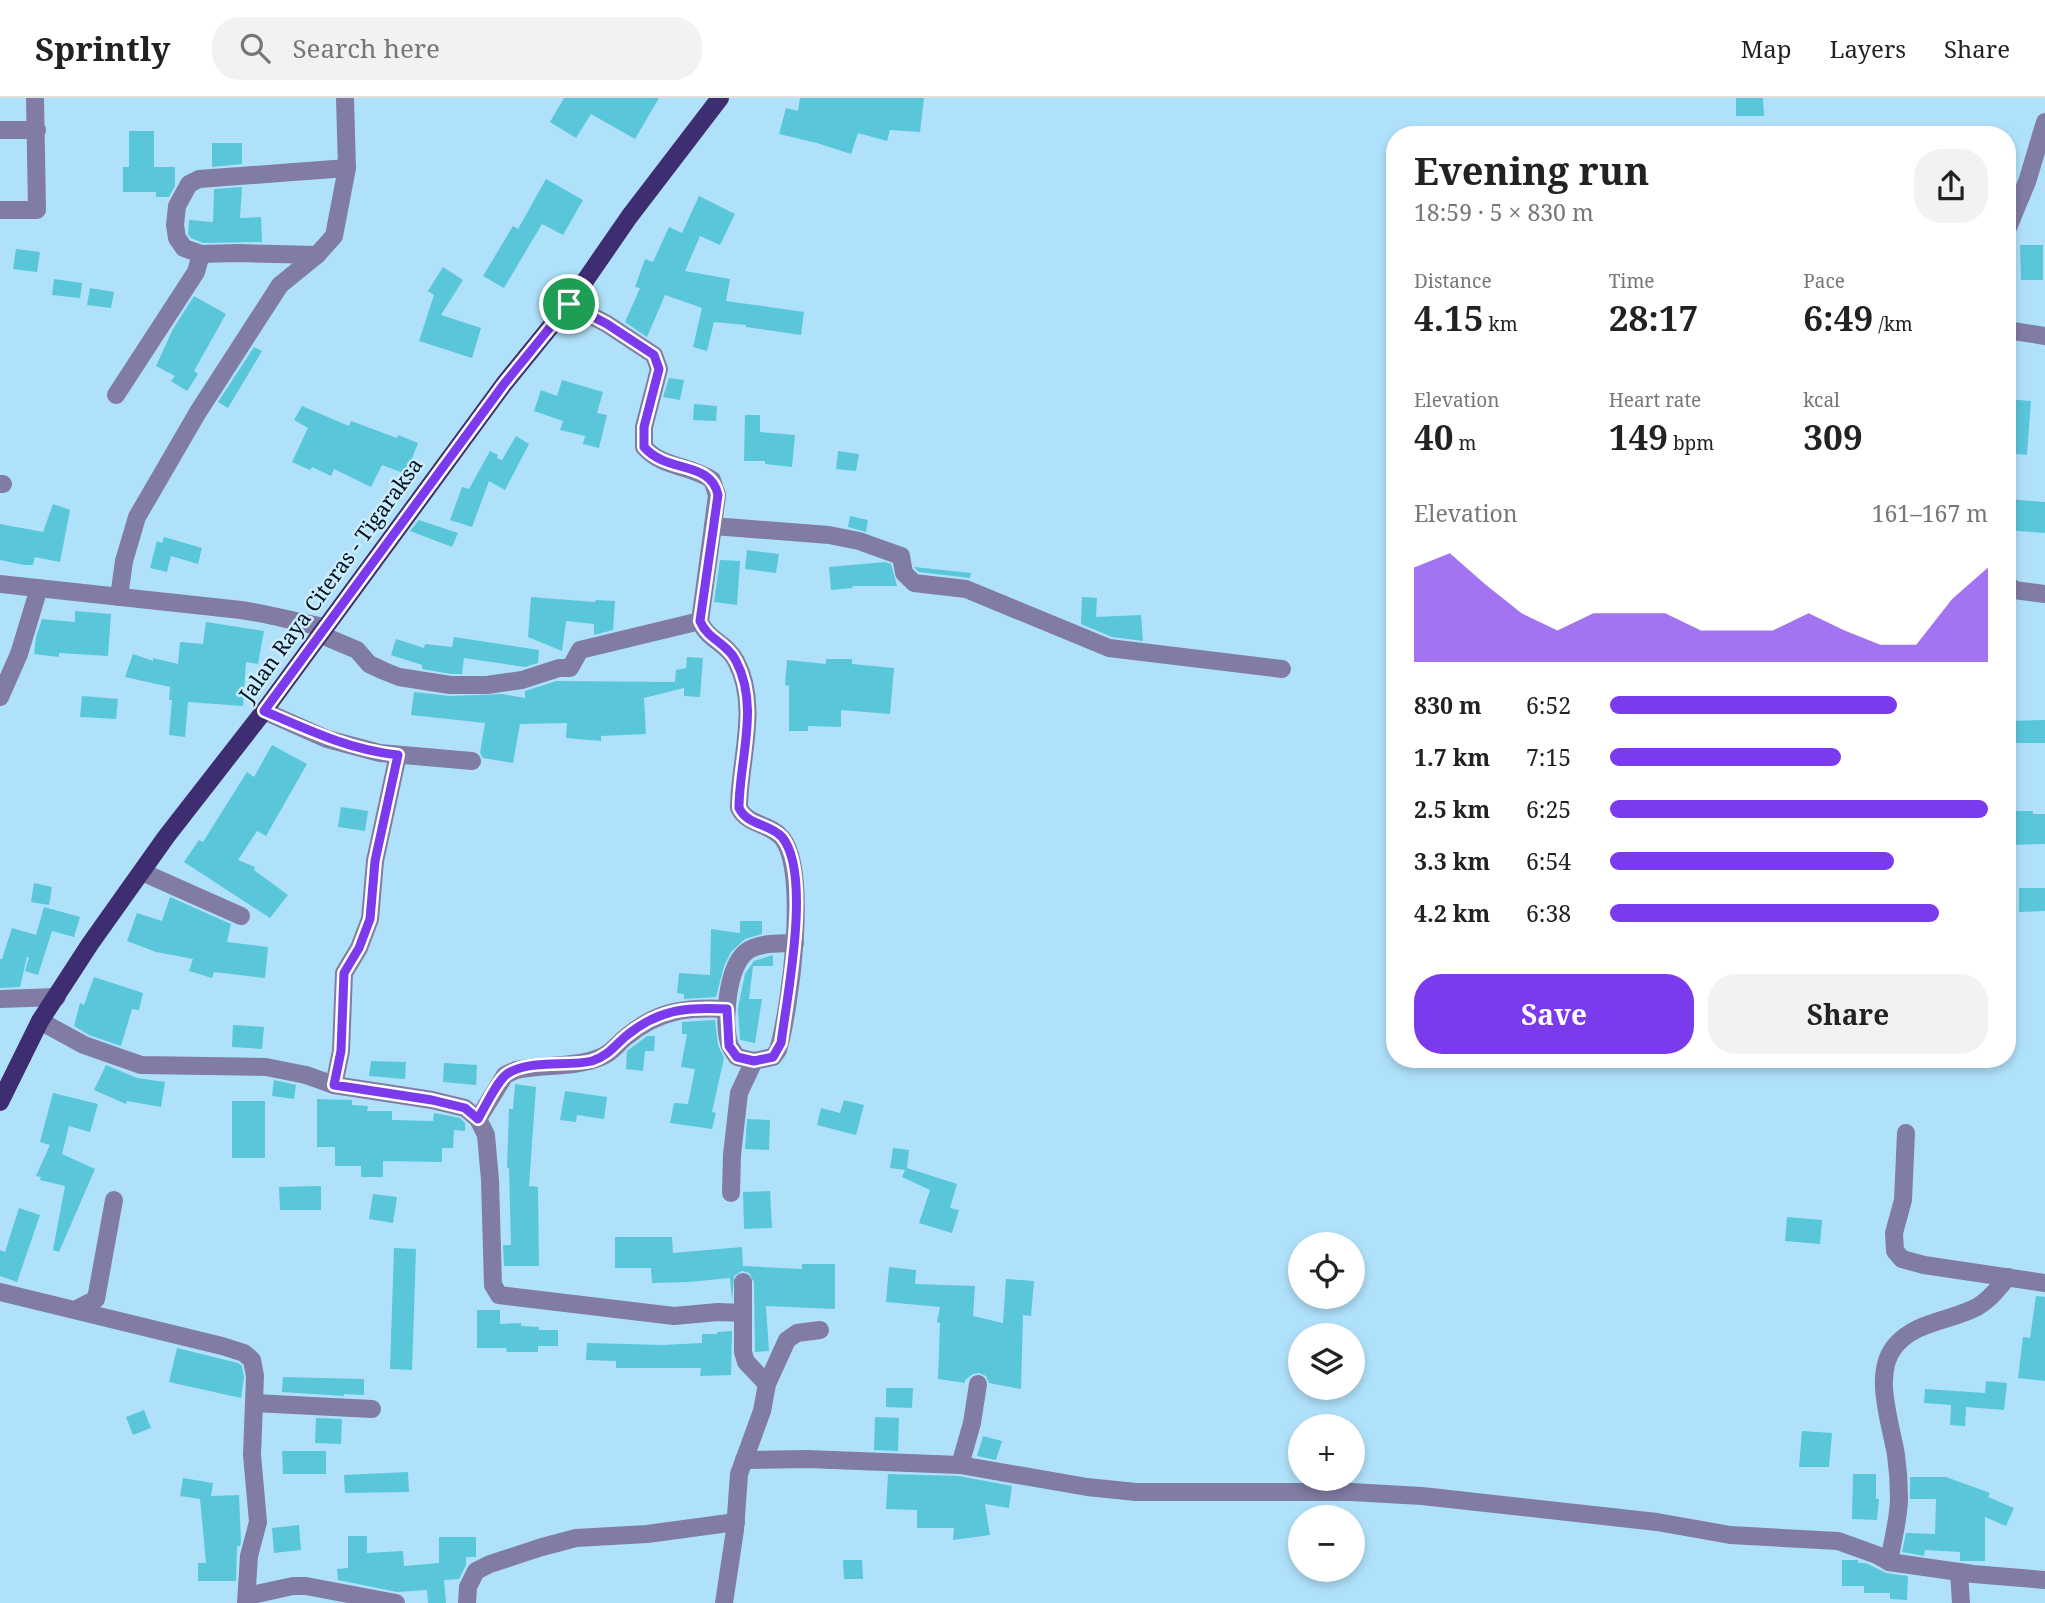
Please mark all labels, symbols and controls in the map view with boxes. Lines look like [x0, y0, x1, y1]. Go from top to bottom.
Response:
search box [212, 17, 702, 80]
text: Sprintly [35, 26, 170, 71]
icon: search [236, 29, 274, 67]
text: Search here [292, 30, 440, 66]
text: Map [1741, 32, 1792, 65]
text: Layers [1830, 32, 1906, 65]
text: Share [1944, 32, 2010, 65]
text: Evening run [1414, 144, 1649, 196]
button: share [1914, 149, 1988, 223]
text: 18:59 · 5 × 830 m [1414, 196, 1594, 228]
text: Distance [1414, 268, 1492, 294]
text: Time [1609, 268, 1655, 294]
text: Pace [1803, 268, 1845, 294]
pin [539, 274, 599, 334]
icon: arrive [550, 285, 588, 323]
text: 4.15 [1414, 294, 1484, 341]
text: 28:17 [1609, 294, 1698, 341]
text: 6:49 [1803, 294, 1873, 341]
text: km [1484, 311, 1518, 337]
text: /km [1873, 311, 1913, 337]
text: Elevation [1414, 387, 1500, 413]
text: Heart rate [1609, 387, 1701, 413]
text: kcal [1803, 387, 1840, 413]
text: 40 [1414, 413, 1454, 460]
text: 149 [1609, 413, 1668, 460]
text: 309 [1803, 413, 1863, 460]
text: m [1454, 430, 1476, 456]
text: bpm [1668, 430, 1714, 456]
street label: Jalan Raya Citeras - Tigaraksa [232, 452, 428, 708]
text: Elevation [1414, 497, 1518, 529]
text: 161–167 m [1872, 497, 1988, 529]
text: 830 m [1414, 689, 1482, 721]
text: 6:52 [1526, 689, 1571, 721]
text: 1.7 km [1414, 741, 1490, 773]
text: 7:15 [1526, 741, 1571, 773]
text: 2.5 km [1414, 793, 1490, 825]
text: 6:25 [1526, 793, 1571, 825]
text: 3.3 km [1414, 845, 1490, 877]
text: 6:54 [1526, 845, 1571, 877]
text: 4.2 km [1414, 897, 1490, 929]
text: 6:38 [1526, 897, 1571, 929]
button: Save [1414, 974, 1694, 1054]
button: Share [1708, 974, 1988, 1054]
map controls [1288, 1232, 1365, 1582]
button: locate [1288, 1232, 1365, 1309]
button: layers [1288, 1323, 1365, 1400]
button: + [1288, 1414, 1365, 1491]
button: − [1288, 1505, 1365, 1582]

